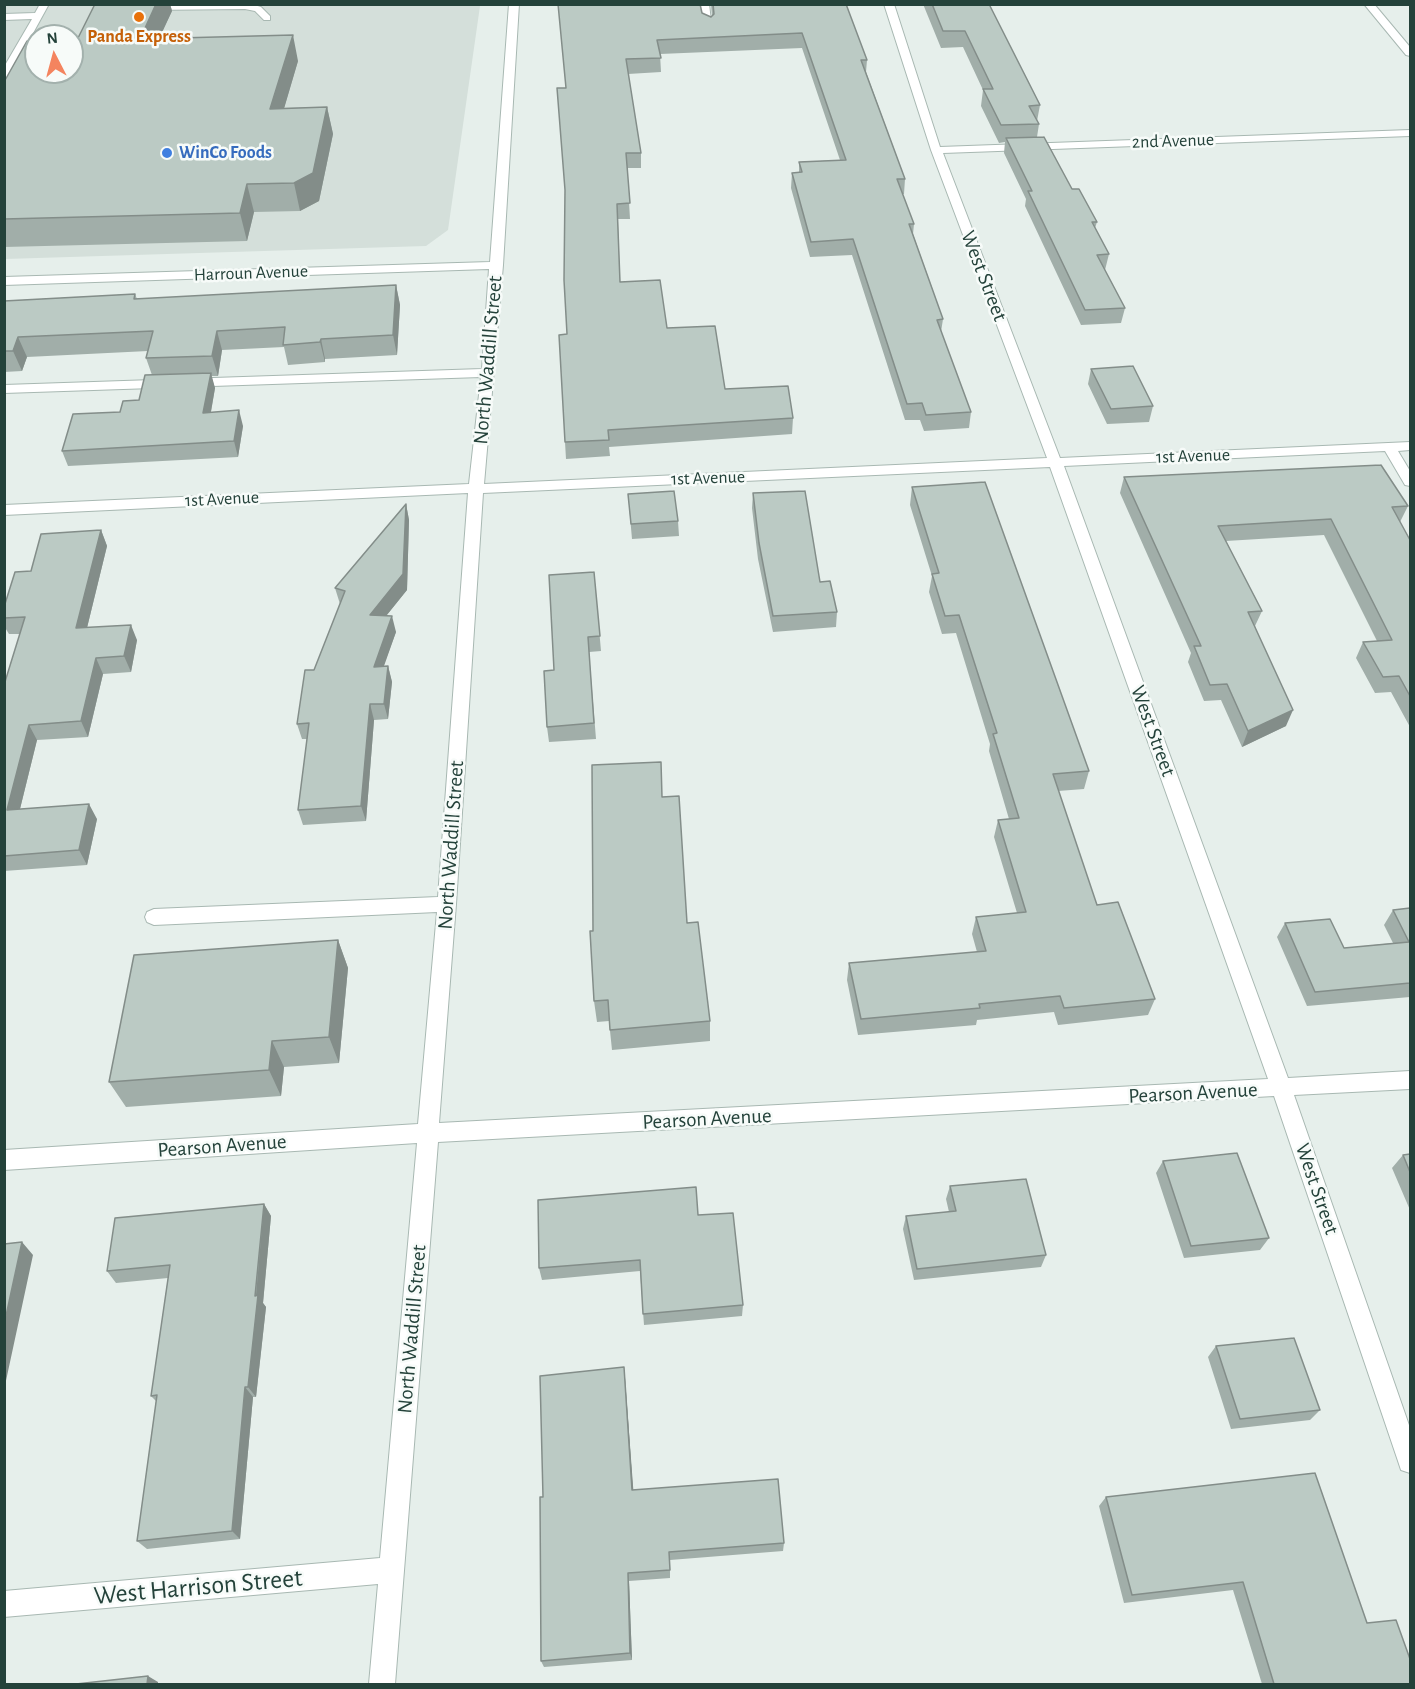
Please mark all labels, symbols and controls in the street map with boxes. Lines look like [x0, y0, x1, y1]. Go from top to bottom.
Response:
marker: Panda Express [132, 10, 146, 24]
north arrow [24, 24, 84, 84]
place label: Panda Express [87, 26, 191, 48]
text: N [46, 30, 59, 47]
street label: 2nd Avenue [1132, 129, 1214, 153]
place label: WinCo Foods [179, 142, 272, 164]
marker: WinCo Foods [160, 146, 174, 160]
street label: West Street [955, 227, 1013, 325]
street label: Harroun Avenue [194, 260, 308, 286]
street label: North Waddill Street [468, 275, 508, 445]
street label: 1st Avenue [1156, 444, 1230, 468]
street label: 1st Avenue [671, 466, 745, 490]
street label: 1st Avenue [184, 486, 260, 512]
street label: West Street [1125, 682, 1181, 780]
street label: North Waddill Street [433, 760, 469, 930]
street label: Pearson Avenue [1128, 1077, 1258, 1109]
street label: Pearson Avenue [642, 1103, 772, 1135]
street label: Pearson Avenue [157, 1129, 287, 1163]
street label: West Street [1290, 1140, 1344, 1238]
street label: North Waddill Street [392, 1244, 432, 1414]
street label: West Harrison Street [92, 1562, 304, 1612]

